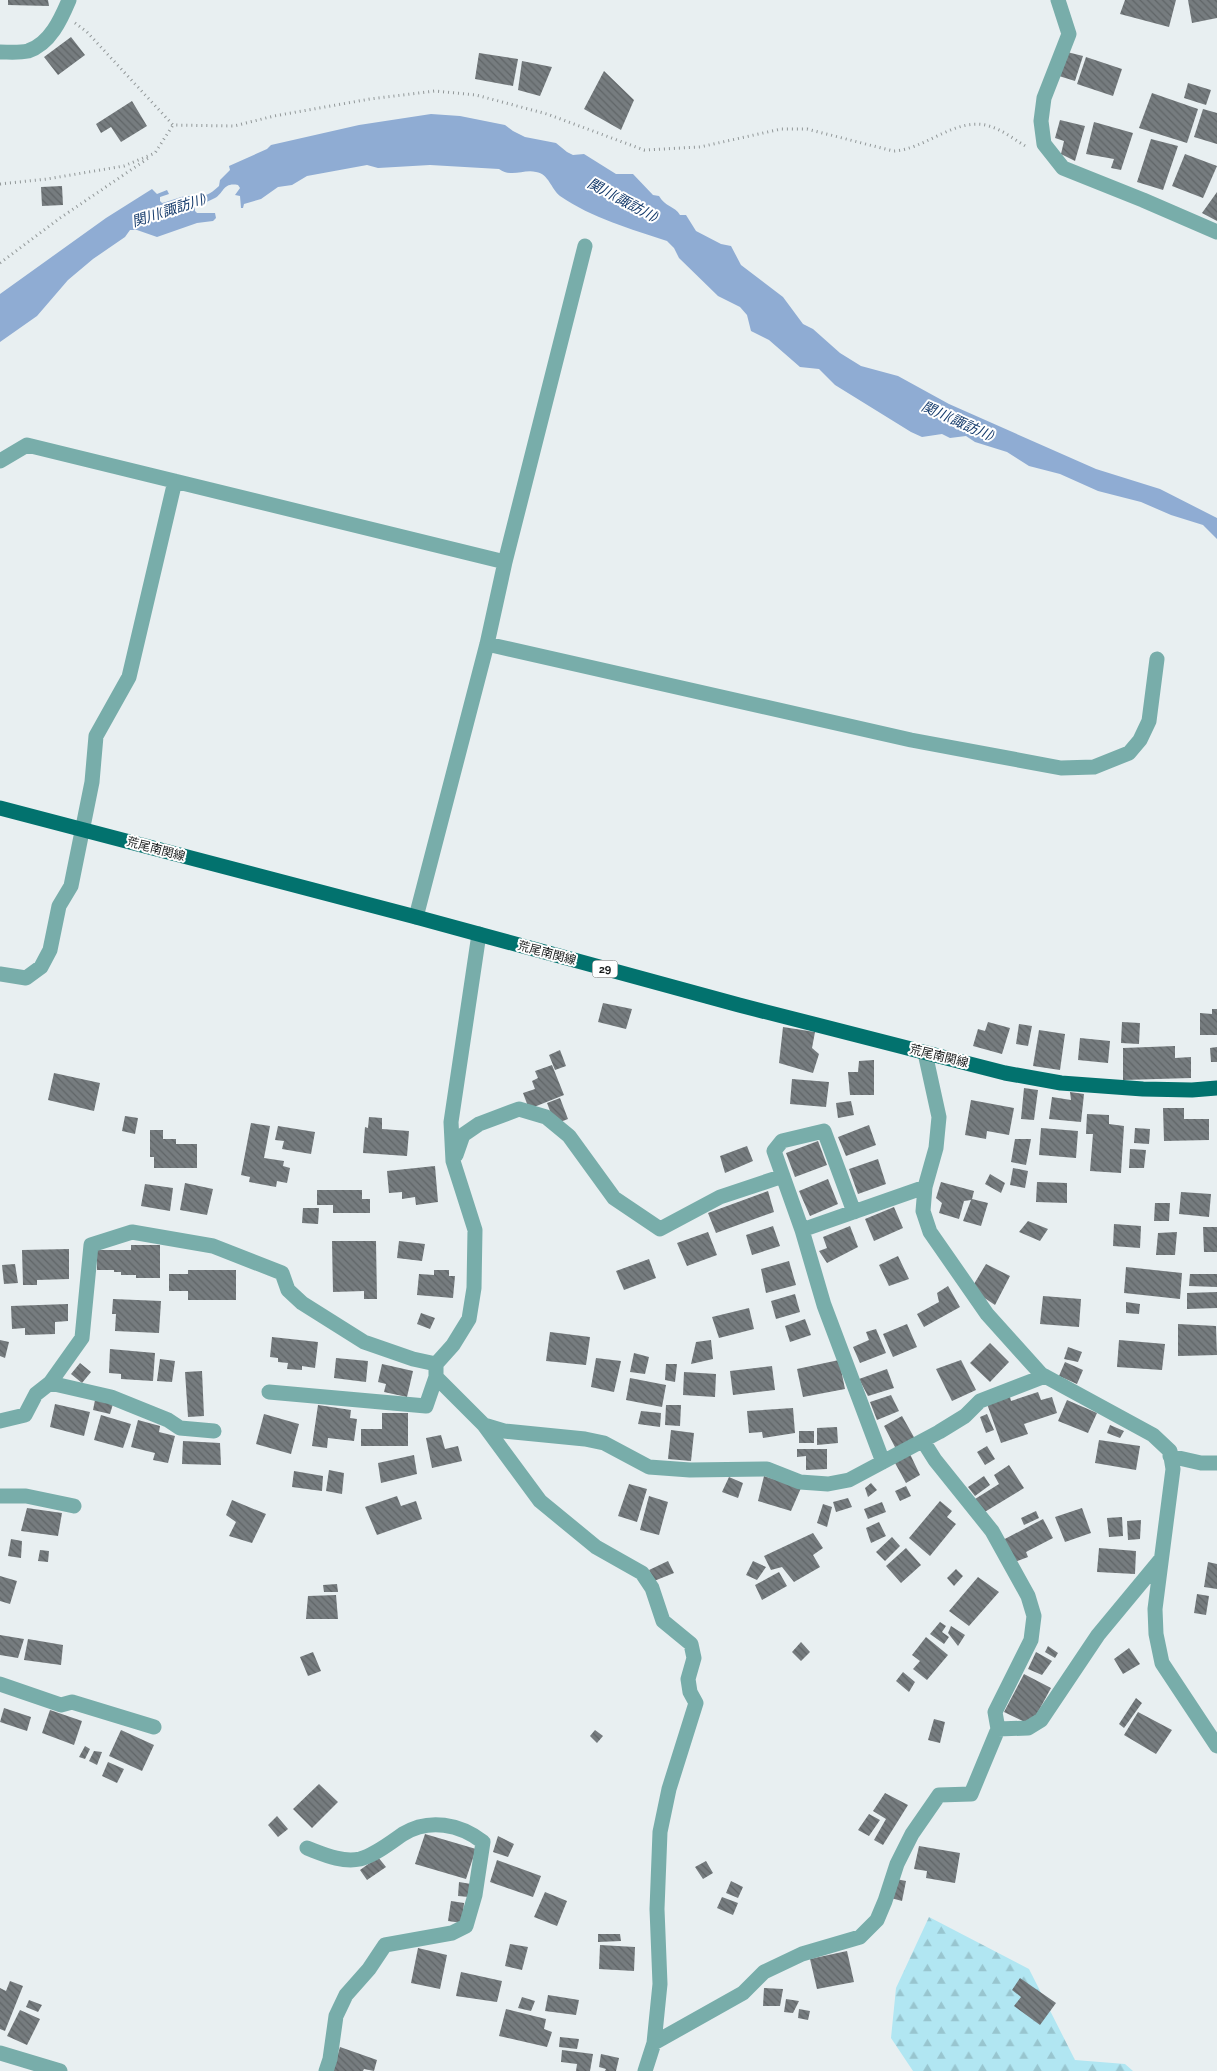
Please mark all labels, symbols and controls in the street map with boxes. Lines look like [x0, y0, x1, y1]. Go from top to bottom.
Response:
water label: 関川(諏訪川) [585, 175, 661, 225]
water label: 関川(諏訪川) [130, 190, 209, 230]
water label: 関川(諏訪川) [919, 398, 997, 444]
street label: 荒尾南関線 [125, 834, 187, 864]
street label: 荒尾南関線 [516, 938, 578, 968]
road number: 29 [592, 961, 618, 978]
street label: 荒尾南関線 [908, 1042, 970, 1070]

